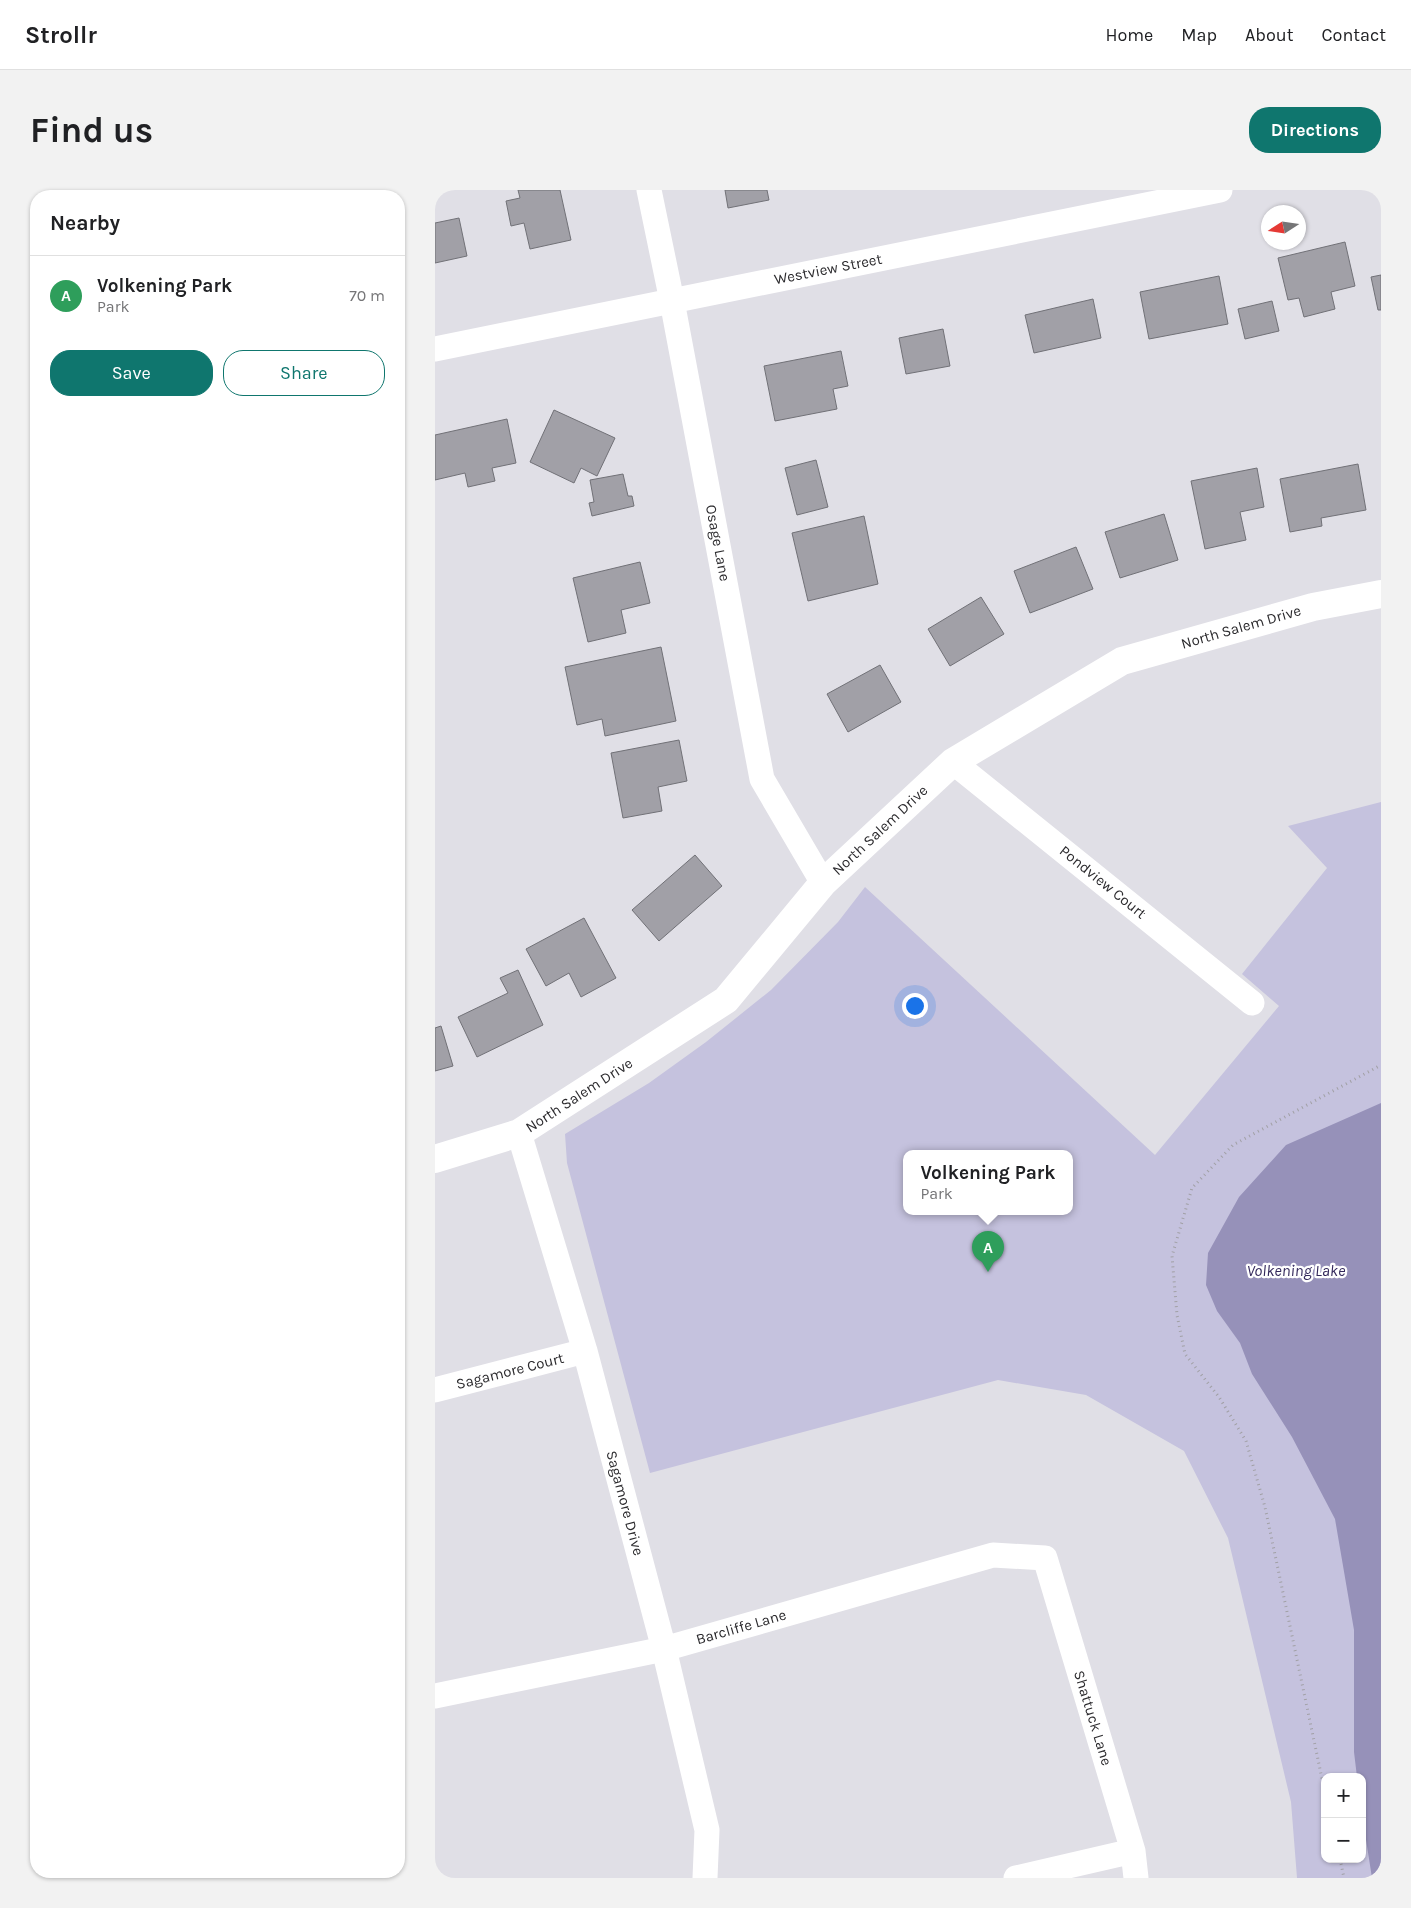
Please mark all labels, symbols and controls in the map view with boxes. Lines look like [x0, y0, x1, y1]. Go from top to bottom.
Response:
text: Strollr [25, 21, 97, 49]
text: Home [1105, 24, 1153, 46]
text: Map [1181, 24, 1217, 46]
text: About [1245, 24, 1294, 46]
text: Contact [1322, 24, 1386, 46]
button: Directions [1249, 107, 1381, 153]
text: Find us [30, 110, 153, 151]
north arrow [1261, 205, 1306, 250]
text: Nearby [50, 211, 120, 235]
street label: Westview Street [773, 250, 884, 288]
text: Volkening Park [97, 275, 232, 297]
text: A [61, 286, 71, 305]
text: 70 m [349, 286, 385, 305]
text: Park [97, 297, 129, 316]
button: Save [50, 350, 213, 396]
button: Share [223, 350, 385, 396]
street label: Osage Lane [702, 503, 734, 583]
street label: North Salem Drive [1179, 601, 1303, 653]
street label: North Salem Drive [829, 781, 931, 879]
street label: Pondview Court [1056, 842, 1150, 923]
your location [902, 993, 928, 1019]
street label: North Salem Drive [522, 1054, 636, 1136]
popup [903, 1150, 1073, 1215]
text: Volkening Park [920, 1162, 1056, 1184]
text: Park [920, 1184, 953, 1203]
pin: A [972, 1231, 1004, 1272]
water label: Volkening Lake [1247, 1261, 1346, 1280]
street label: Sagamore Court [454, 1349, 566, 1393]
street label: Sagamore Drive [602, 1449, 648, 1557]
street label: Barcliffe Lane [694, 1606, 788, 1648]
street label: Shattuck Lane [1070, 1668, 1116, 1768]
map controls [1321, 1773, 1366, 1863]
button: + [1321, 1773, 1366, 1818]
button: − [1321, 1818, 1366, 1863]

